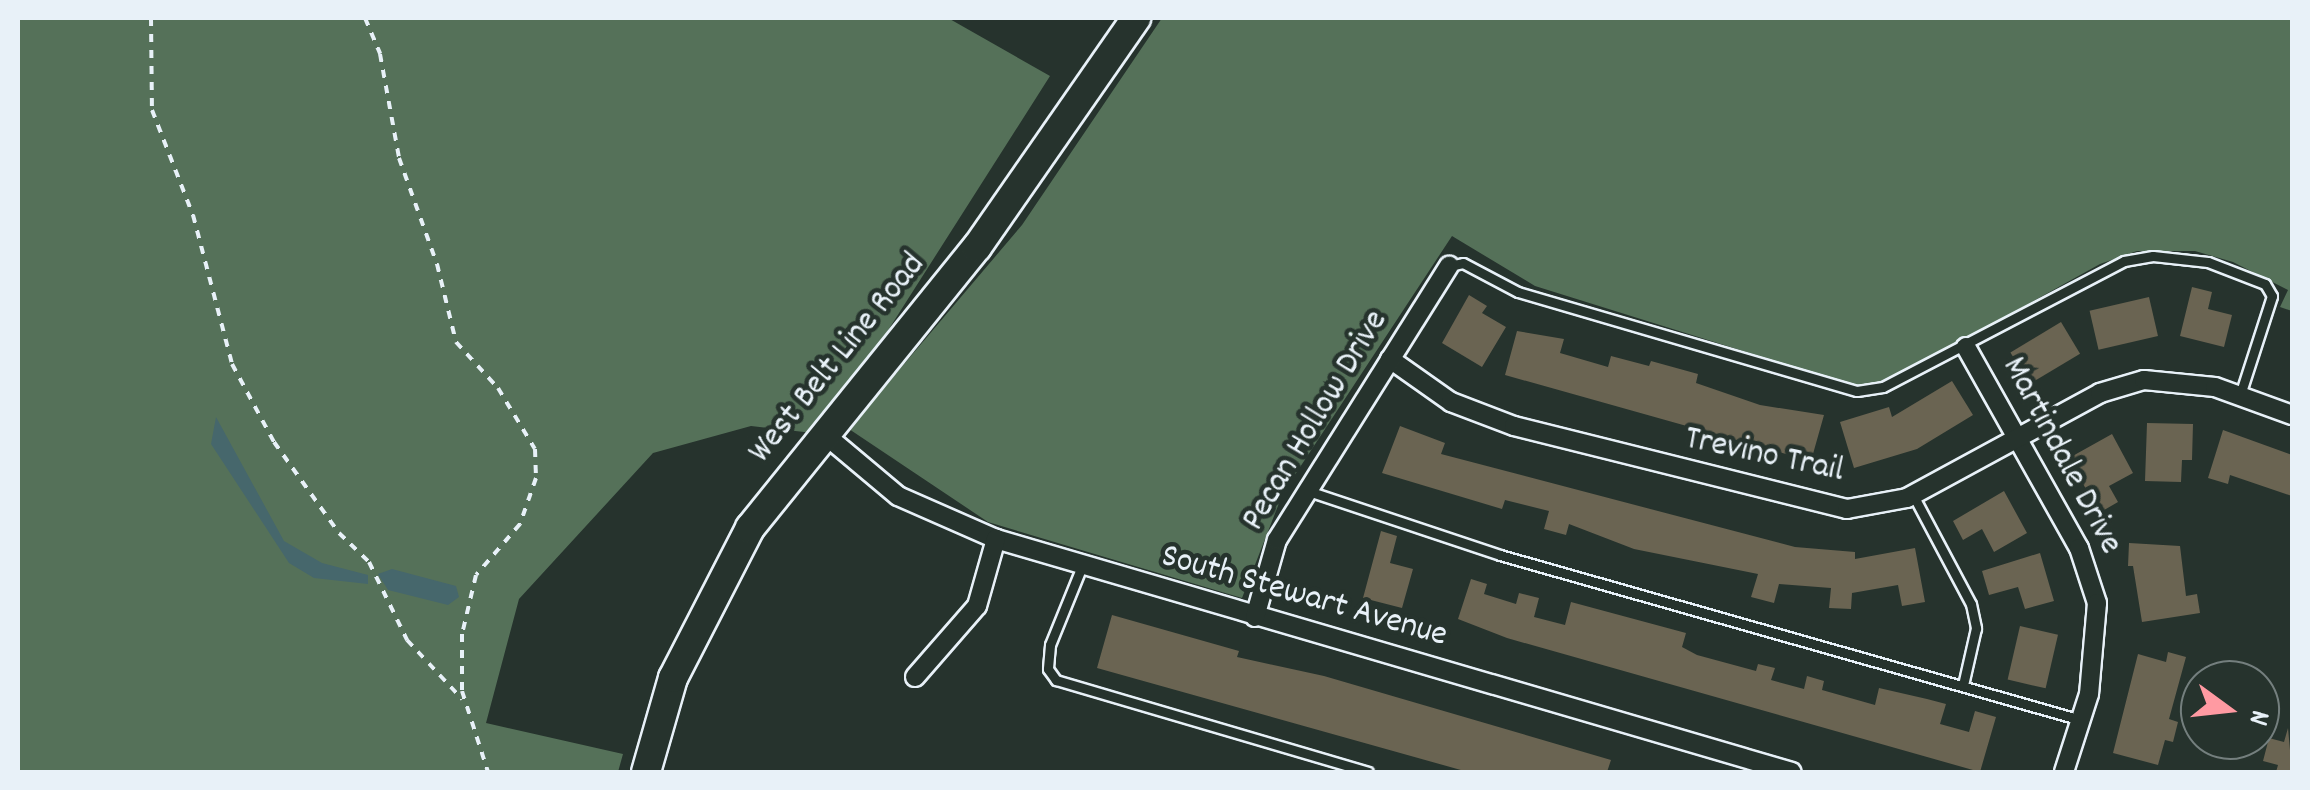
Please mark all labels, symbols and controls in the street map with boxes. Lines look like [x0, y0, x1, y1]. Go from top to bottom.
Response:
street label: West Belt Line Road [740, 245, 936, 473]
street label: Pecan Hollow Drive [1234, 303, 1398, 539]
street label: Martindale Drive [1991, 350, 2131, 562]
street label: Trevino Trail [1681, 419, 1847, 493]
street label: South Stewart Avenue [1156, 536, 1452, 658]
north arrow [2180, 660, 2280, 760]
text: N [2236, 705, 2278, 729]

